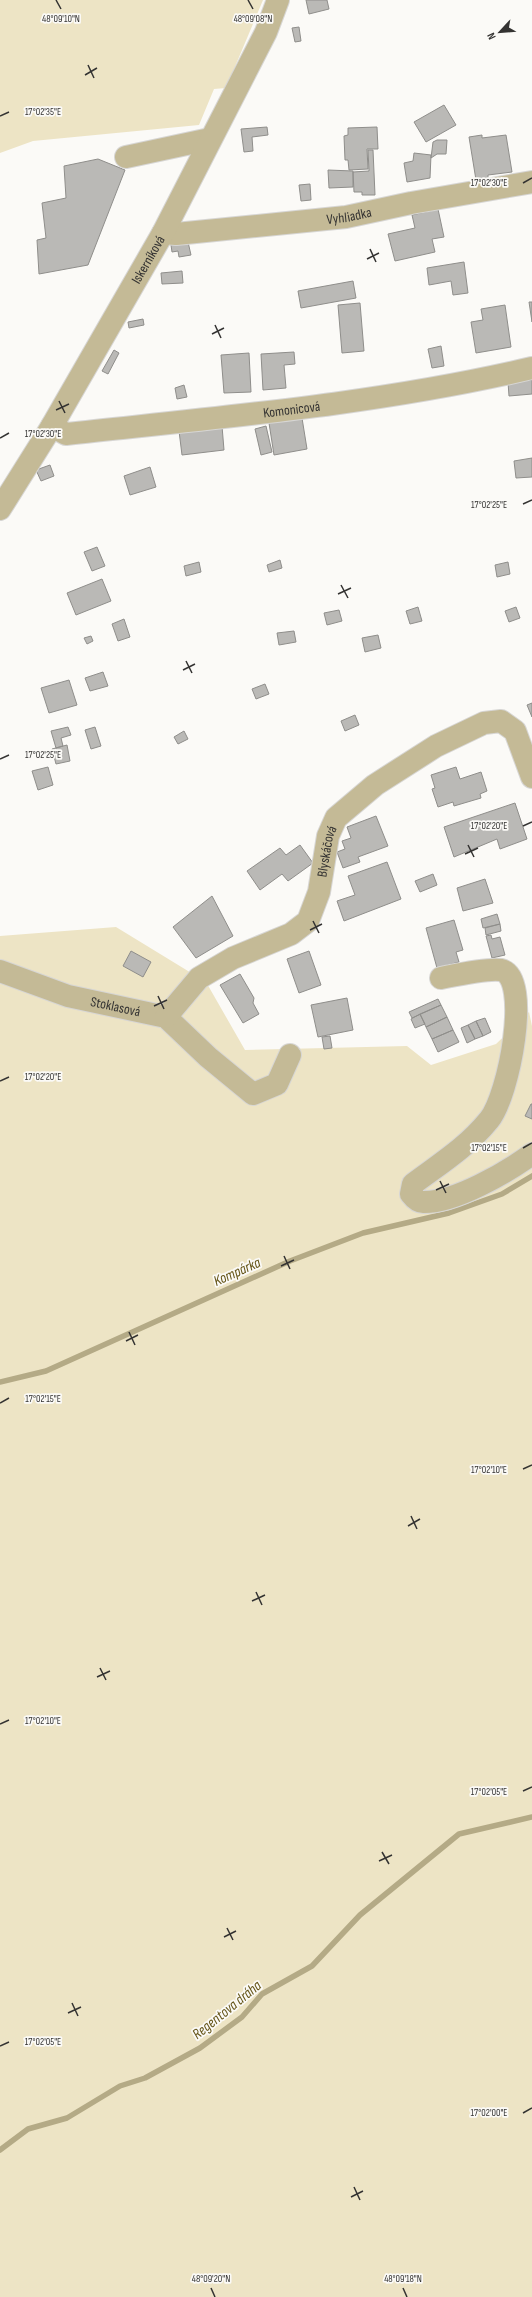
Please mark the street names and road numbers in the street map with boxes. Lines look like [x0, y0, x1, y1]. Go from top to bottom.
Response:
street label: Vyhliadka [326, 203, 373, 227]
street label: Iskerníková [127, 232, 168, 287]
street label: Komonicová [262, 397, 321, 421]
street label: Blyskáčová [313, 823, 340, 878]
street label: Stoklasová [89, 993, 142, 1020]

